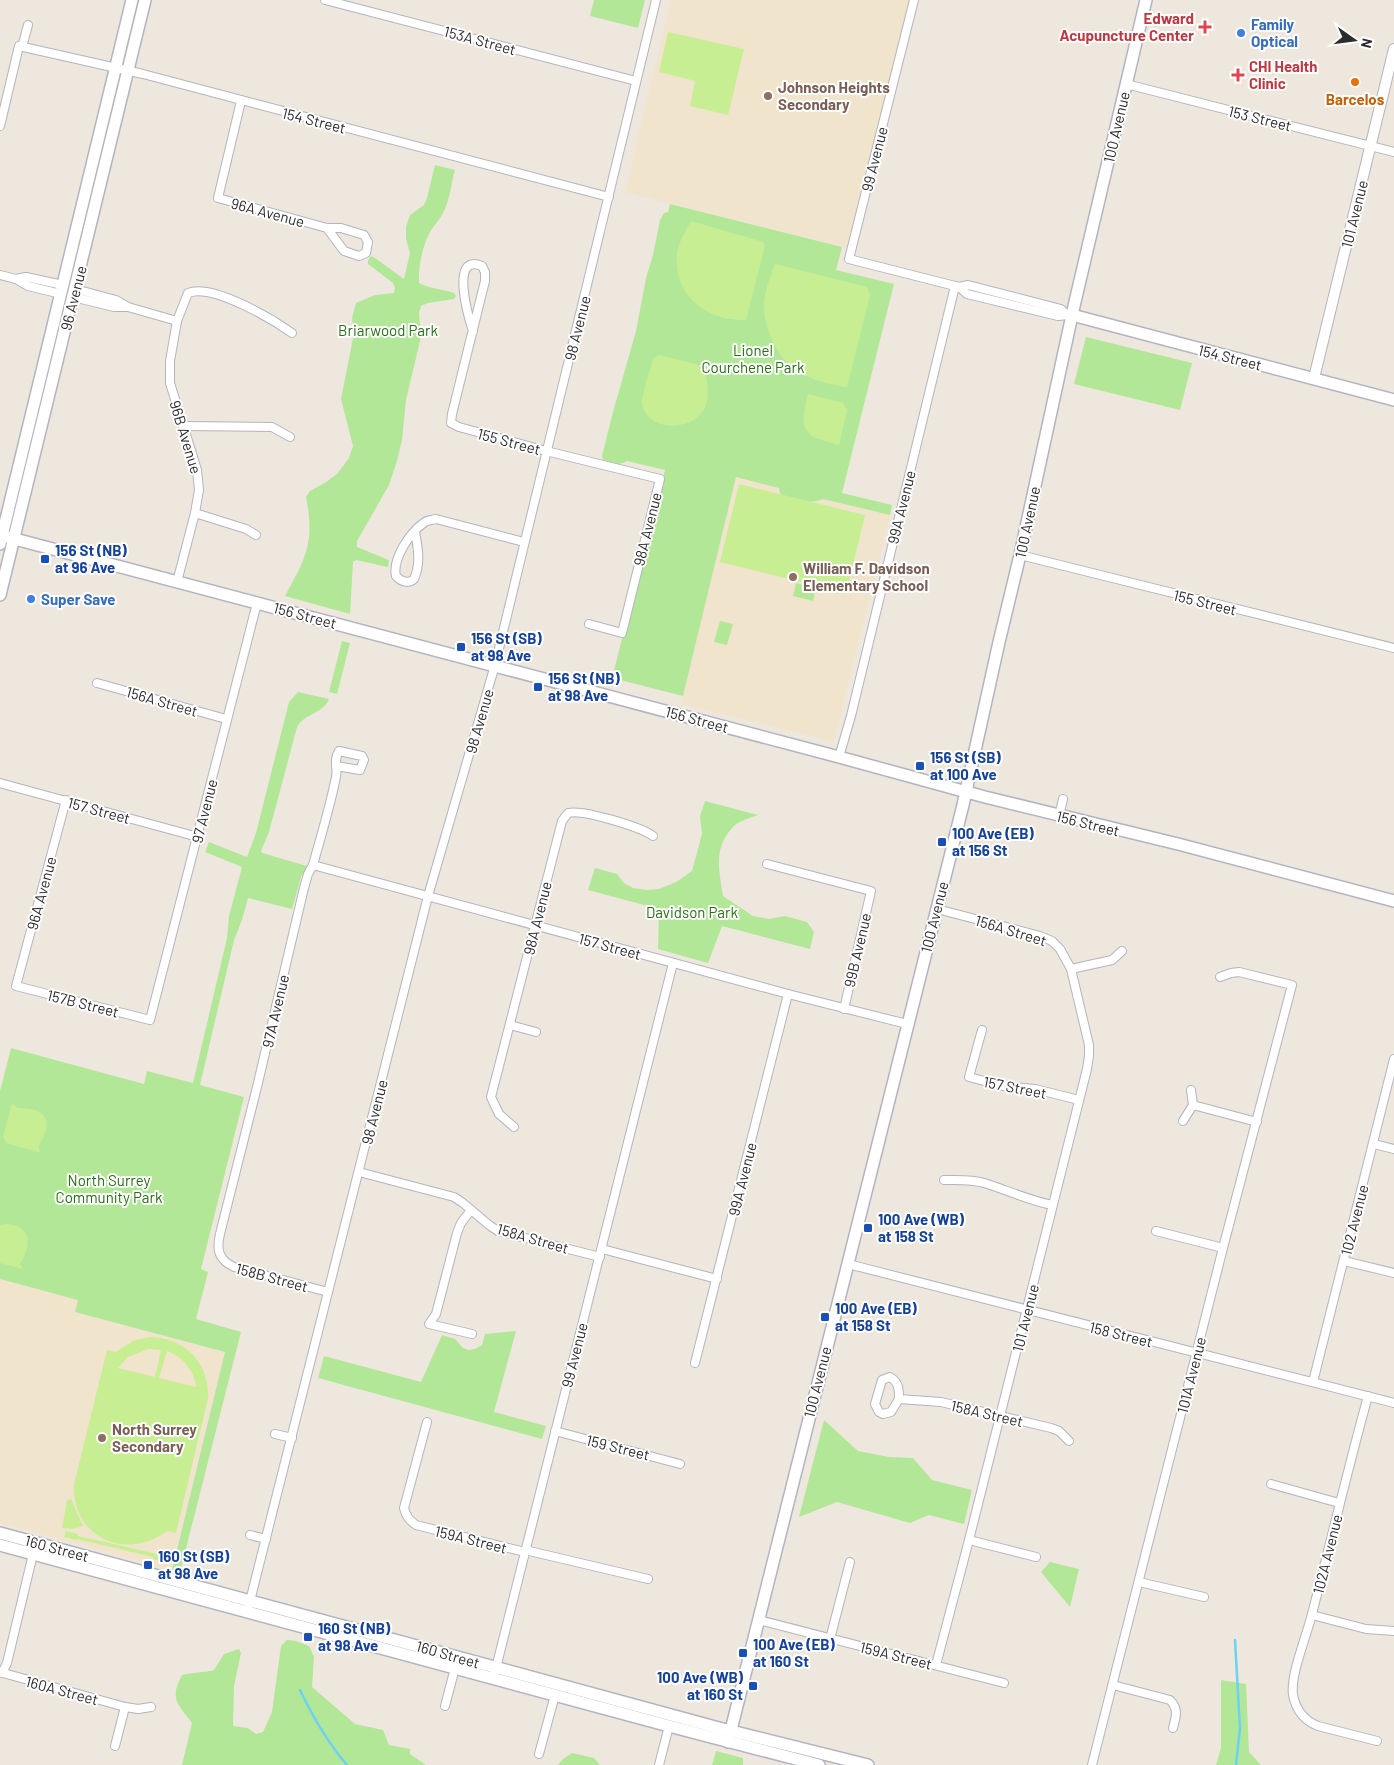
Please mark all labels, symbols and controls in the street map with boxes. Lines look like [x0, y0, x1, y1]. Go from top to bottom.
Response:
place label: Edward Acupuncture Center [1059, 9, 1194, 44]
place label: Family Optical [1251, 15, 1298, 50]
north arrow [1329, 15, 1379, 65]
marker: Edward Acupuncture Center [1198, 20, 1212, 34]
street label: 153A Street [442, 22, 518, 58]
marker: Family Optical [1235, 27, 1247, 39]
text: N [1358, 37, 1376, 50]
place label: CHI Health Clinic [1249, 57, 1318, 92]
marker: CHI Health Clinic [1231, 68, 1245, 82]
marker: Barcelos [1349, 76, 1361, 88]
place label: Johnson Heights Secondary [778, 78, 890, 113]
street label: 100 Avenue [1099, 89, 1133, 165]
marker: Johnson Heights Secondary [762, 90, 774, 102]
place label: Barcelos [1326, 90, 1385, 108]
street label: 153 Street [1226, 101, 1294, 135]
street label: 154 Street [280, 103, 348, 137]
street label: 99 Avenue [857, 125, 891, 193]
street label: 101 Avenue [1337, 178, 1371, 250]
street label: 96A Avenue [229, 194, 307, 230]
street label: 96 Avenue [56, 264, 90, 332]
street label: 98 Avenue [560, 294, 594, 362]
park label: Briarwood Park [338, 321, 438, 339]
street label: 154 Street [1196, 340, 1264, 374]
park label: Lionel Courchene Park [702, 341, 805, 376]
street label: 96B Avenue [166, 398, 206, 476]
street label: 155 Street [475, 424, 543, 458]
street label: 99A Avenue [883, 468, 919, 546]
street label: 100 Avenue [1011, 484, 1043, 560]
street label: 98A Avenue [629, 490, 665, 568]
place label: 156 St (NB) at 96 Ave [55, 541, 127, 576]
marker: 156 St (NB) at 96 Ave [39, 553, 51, 565]
place label: William F. Davidson Elementary School [803, 559, 930, 594]
marker: William F. Davidson Elementary School [787, 571, 799, 583]
street label: 155 Street [1171, 585, 1239, 619]
place label: Super Save [41, 590, 116, 608]
marker: Super Save [25, 593, 37, 605]
street label: 156 Street [271, 598, 339, 632]
place label: 156 St (SB) at 98 Ave [471, 629, 543, 664]
marker: 156 St (SB) at 98 Ave [455, 641, 467, 653]
place label: 156 St (NB) at 98 Ave [548, 669, 620, 704]
marker: 156 St (NB) at 98 Ave [532, 681, 544, 693]
street label: 156A Street [124, 682, 200, 720]
street label: 98 Avenue [461, 687, 497, 755]
street label: 156 Street [663, 702, 731, 736]
place label: 156 St (SB) at 100 Ave [930, 748, 1002, 783]
marker: 156 St (SB) at 100 Ave [914, 760, 926, 772]
street label: 97 Avenue [187, 777, 221, 845]
street label: 157 Street [66, 793, 132, 827]
street label: 156 Street [1054, 806, 1122, 840]
place label: 100 Ave (EB) at 156 St [952, 824, 1034, 859]
marker: 100 Ave (EB) at 156 St [936, 836, 948, 848]
street label: 96A Avenue [23, 854, 59, 932]
street label: 98A Avenue [519, 879, 555, 957]
street label: 100 Avenue [916, 879, 952, 955]
park label: Davidson Park [646, 903, 738, 921]
street label: 99B Avenue [840, 911, 874, 989]
street label: 156A Street [973, 911, 1049, 949]
street label: 157 Street [577, 929, 643, 963]
street label: 97A Avenue [258, 973, 292, 1049]
street label: 157B Street [45, 985, 121, 1021]
street label: 157 Street [982, 1072, 1048, 1102]
street label: 98 Avenue [357, 1078, 391, 1146]
street label: 99A Avenue [724, 1140, 760, 1218]
park label: North Surrey Community Park [56, 1171, 163, 1206]
street label: 102 Avenue [1337, 1183, 1371, 1257]
place label: 100 Ave (WB) at 158 St [878, 1210, 965, 1245]
street label: 158A Street [495, 1219, 571, 1257]
marker: 100 Ave (WB) at 158 St [862, 1222, 874, 1234]
street label: 158B Street [234, 1259, 310, 1295]
street label: 101 Avenue [1008, 1282, 1042, 1354]
place label: 100 Ave (EB) at 158 St [835, 1299, 917, 1334]
marker: 100 Ave (EB) at 158 St [819, 1311, 831, 1323]
street label: 158 Street [1087, 1317, 1155, 1351]
street label: 99 Avenue [557, 1321, 591, 1389]
street label: 101A Avenue [1173, 1335, 1209, 1415]
street label: 100 Avenue [799, 1344, 835, 1420]
street label: 158A Street [949, 1396, 1025, 1430]
place label: North Surrey Secondary [112, 1420, 197, 1455]
street label: 159 Street [584, 1430, 652, 1464]
marker: North Surrey Secondary [96, 1432, 108, 1444]
street label: 102A Avenue [1308, 1512, 1346, 1596]
street label: 159A Street [433, 1521, 509, 1557]
street label: 160 Street [23, 1531, 91, 1565]
place label: 160 St (SB) at 98 Ave [158, 1547, 230, 1582]
marker: 160 St (SB) at 98 Ave [142, 1559, 154, 1571]
place label: 160 St (NB) at 98 Ave [318, 1619, 391, 1654]
marker: 160 St (NB) at 98 Ave [302, 1631, 314, 1643]
place label: 100 Ave (EB) at 160 St [753, 1635, 835, 1670]
street label: 160 Street [414, 1636, 482, 1672]
street label: 159A Street [858, 1637, 934, 1673]
marker: 100 Ave (EB) at 160 St [737, 1647, 749, 1659]
place label: 100 Ave (WB) at 160 St [657, 1668, 744, 1703]
street label: 160A Street [24, 1672, 100, 1708]
marker: 100 Ave (WB) at 160 St [747, 1680, 759, 1692]

